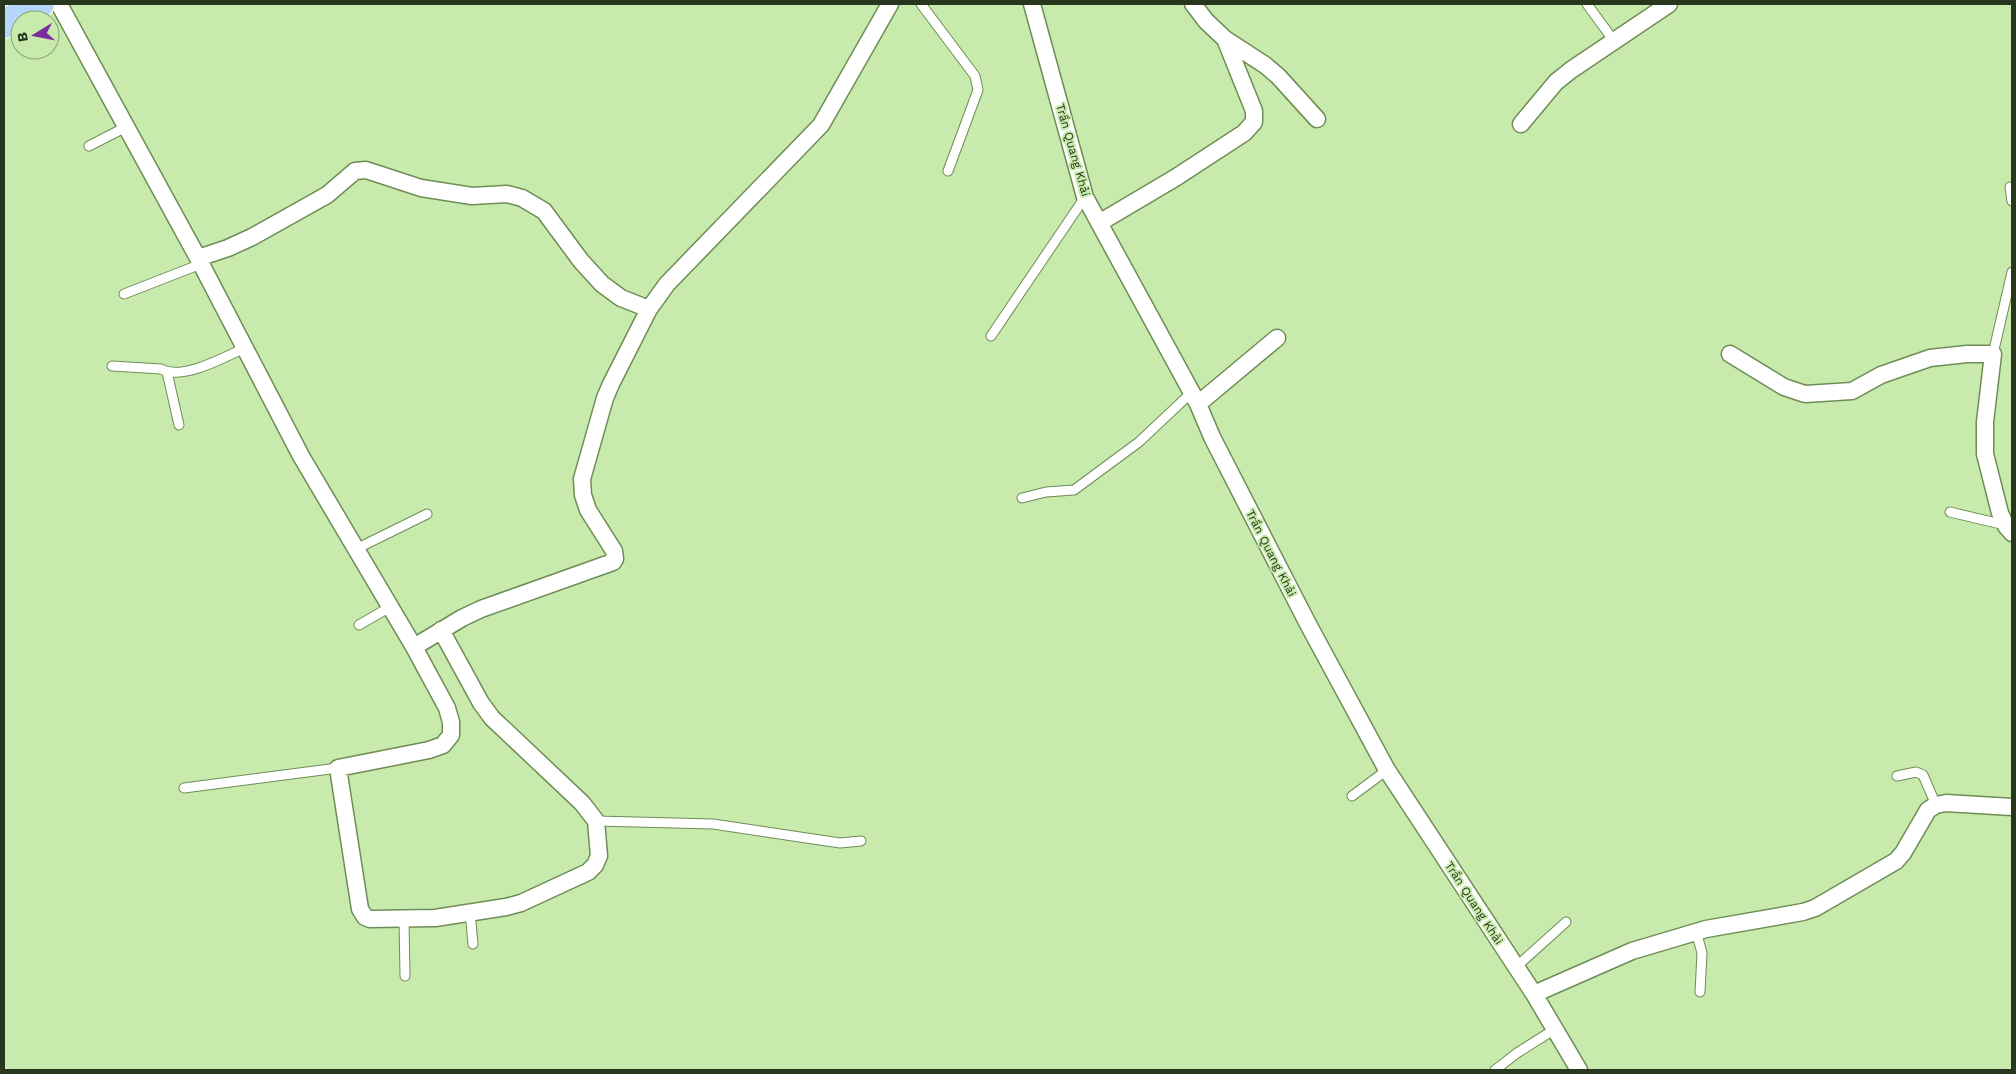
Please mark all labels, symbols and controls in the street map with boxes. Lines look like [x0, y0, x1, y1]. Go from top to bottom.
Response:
north arrow [10, 10, 60, 60]
text: B [13, 31, 31, 43]
street label: Trần Quang Khải [1053, 102, 1093, 198]
street label: Trần Quang Khải [1243, 507, 1299, 599]
street label: Trần Quang Khải [1442, 859, 1506, 947]

